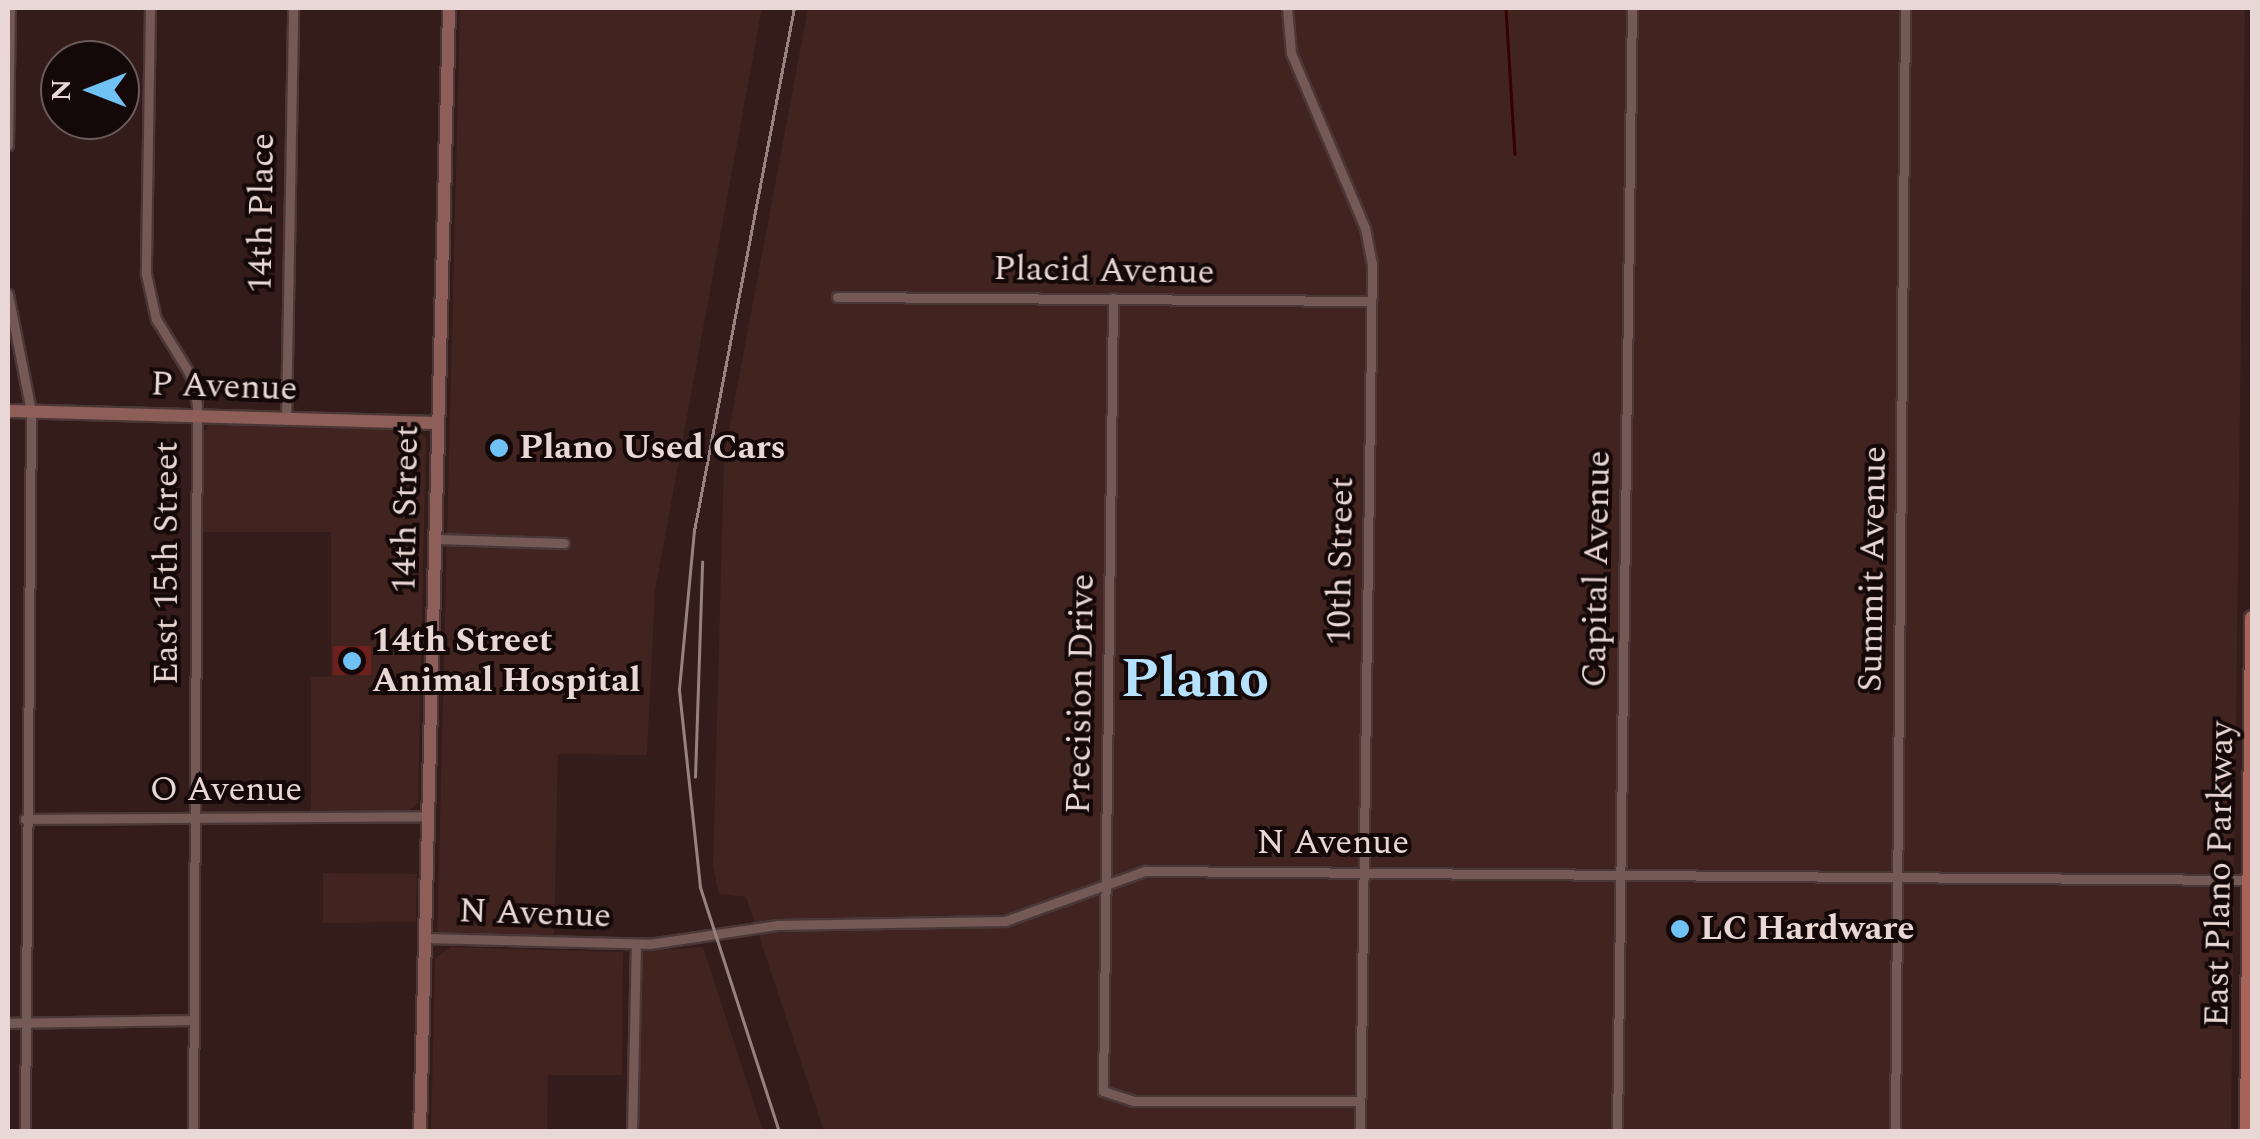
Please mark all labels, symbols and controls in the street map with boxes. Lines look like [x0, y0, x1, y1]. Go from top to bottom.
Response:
north arrow [40, 40, 140, 140]
text: N [40, 79, 83, 101]
street label: 14th Place [240, 133, 284, 293]
street label: Placid Avenue [993, 248, 1215, 294]
street label: P Avenue [150, 363, 298, 411]
street label: 14th Street [384, 424, 428, 594]
place label: Plano Used Cars [519, 427, 786, 469]
marker: Plano Used Cars [488, 437, 510, 459]
street label: East 15th Street [146, 441, 188, 685]
street label: Summit Avenue [1850, 446, 1896, 692]
street label: Capital Avenue [1574, 450, 1620, 688]
street label: 10th Street [1319, 476, 1363, 646]
street label: Precision Drive [1058, 573, 1104, 815]
place label: 14th Street Animal Hospital [372, 620, 641, 702]
district label: Plano [1121, 647, 1269, 713]
marker: 14th Street Animal Hospital [341, 650, 363, 672]
street label: East Plano Parkway [2196, 721, 2244, 1027]
street label: O Avenue [150, 769, 302, 811]
street label: N Avenue [1257, 822, 1409, 864]
street label: N Avenue [458, 890, 612, 938]
place label: LC Hardware [1700, 908, 1915, 950]
marker: LC Hardware [1669, 918, 1691, 940]

